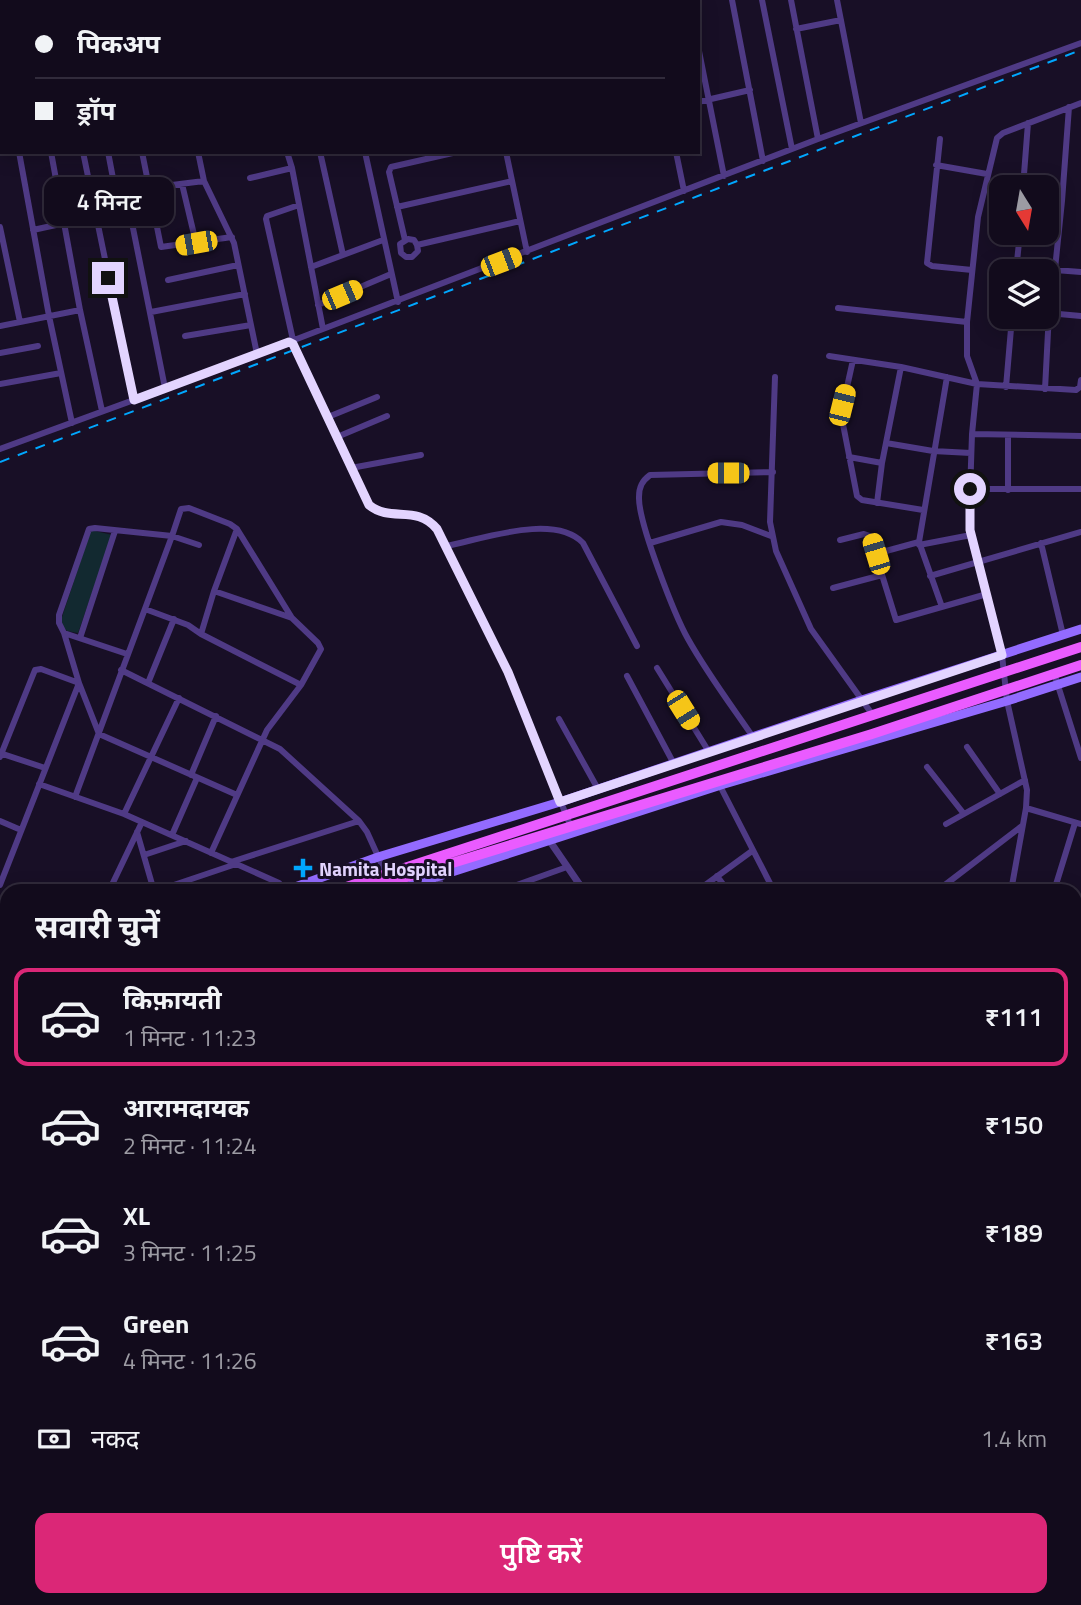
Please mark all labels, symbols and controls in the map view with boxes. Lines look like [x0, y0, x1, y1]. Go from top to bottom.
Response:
text: पिकअप [77, 24, 160, 63]
text: ड्रॉप [77, 91, 115, 130]
north arrow [989, 175, 1059, 245]
map controls [989, 175, 1059, 329]
callout: 4 मिनट [43, 176, 173, 226]
text: 4 मिनट [77, 184, 141, 219]
car [174, 229, 219, 257]
car [478, 245, 525, 279]
button: layers [989, 259, 1059, 329]
route end [92, 262, 124, 294]
car [319, 277, 366, 313]
car [827, 382, 858, 428]
car [708, 463, 750, 484]
route start [954, 473, 986, 505]
car [860, 531, 893, 577]
car [663, 687, 704, 733]
place label: Namita Hospital [319, 854, 452, 883]
marker: Namita Hospital [293, 858, 313, 878]
text: सवारी चुनें [35, 902, 160, 950]
text: किफ़ायती [123, 980, 222, 1019]
icon: car [39, 986, 102, 1049]
text: ₹111 [985, 997, 1043, 1036]
text: 1 मिनट · 11:23 [123, 1020, 257, 1055]
text: आरामदायक [123, 1088, 249, 1127]
icon: car [39, 1094, 102, 1157]
text: ₹150 [985, 1105, 1043, 1144]
text: 2 मिनट · 11:24 [123, 1128, 257, 1163]
text: XL [123, 1196, 150, 1235]
icon: car [39, 1202, 102, 1265]
text: ₹189 [985, 1213, 1043, 1252]
text: 3 मिनट · 11:25 [123, 1235, 257, 1270]
text: Green [123, 1304, 189, 1343]
icon: car [39, 1310, 102, 1373]
text: ₹163 [985, 1321, 1043, 1360]
text: 4 मिनट · 11:26 [123, 1343, 257, 1378]
text: नकद [91, 1419, 139, 1458]
icon: cash [35, 1420, 73, 1458]
text: 1.4 km [981, 1421, 1047, 1456]
button: पुष्टि करें [35, 1513, 1047, 1593]

